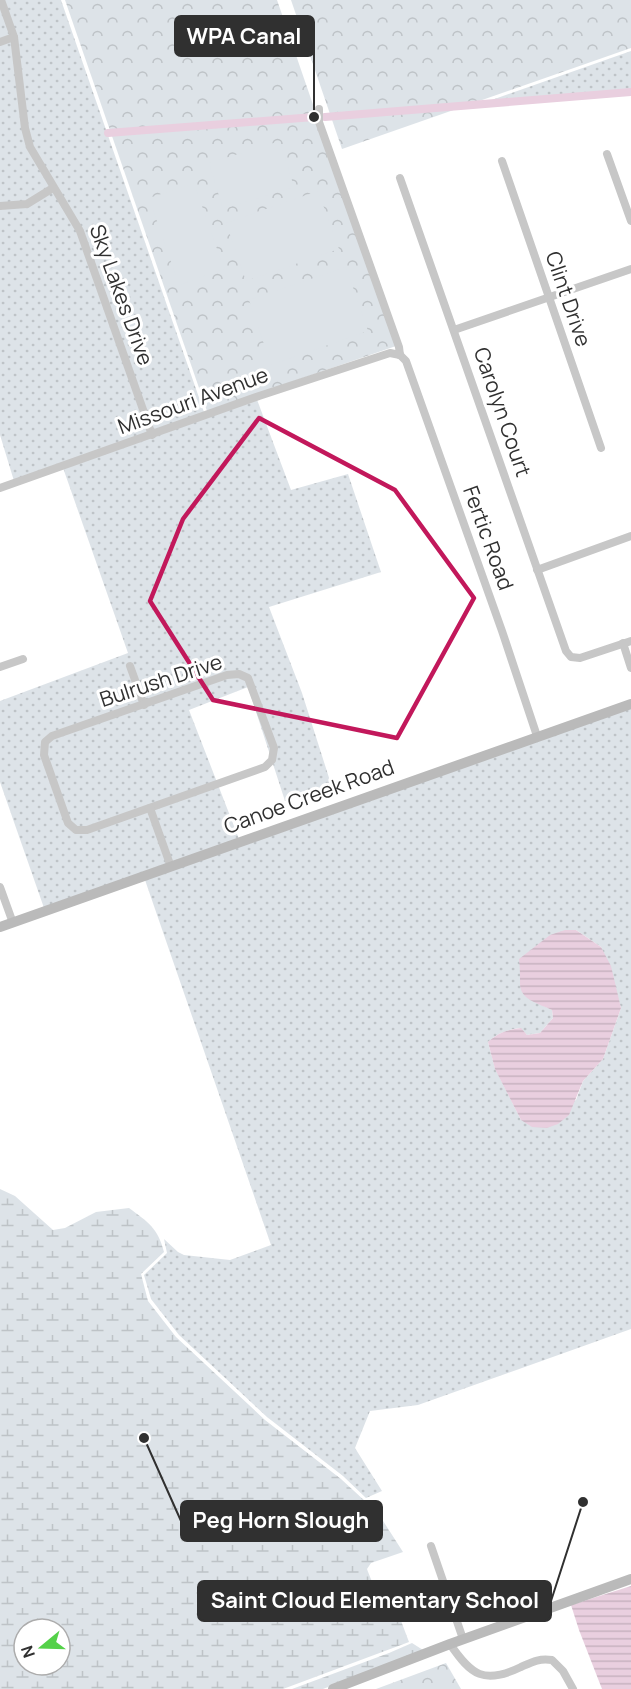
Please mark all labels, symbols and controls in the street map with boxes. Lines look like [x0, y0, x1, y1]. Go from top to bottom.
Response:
callout: WPA Canal [175, 16, 314, 56]
text: WPA Canal [186, 21, 302, 51]
street label: Sky Lakes Drive [84, 220, 160, 369]
street label: Clint Drive [540, 247, 598, 350]
street label: Carolyn Court [468, 343, 538, 480]
street label: Missouri Avenue [114, 360, 272, 440]
street label: Fertic Road [457, 482, 521, 594]
street label: Bulrush Drive [96, 647, 225, 713]
street label: Canoe Creek Road [220, 752, 398, 840]
callout: Peg Horn Slough [181, 1501, 382, 1541]
text: Peg Horn Slough [193, 1505, 369, 1535]
callout: Saint Cloud Elementary School [198, 1581, 551, 1621]
text: Saint Cloud Elementary School [211, 1585, 539, 1615]
north arrow [12, 1617, 72, 1677]
text: N [16, 1643, 40, 1661]

